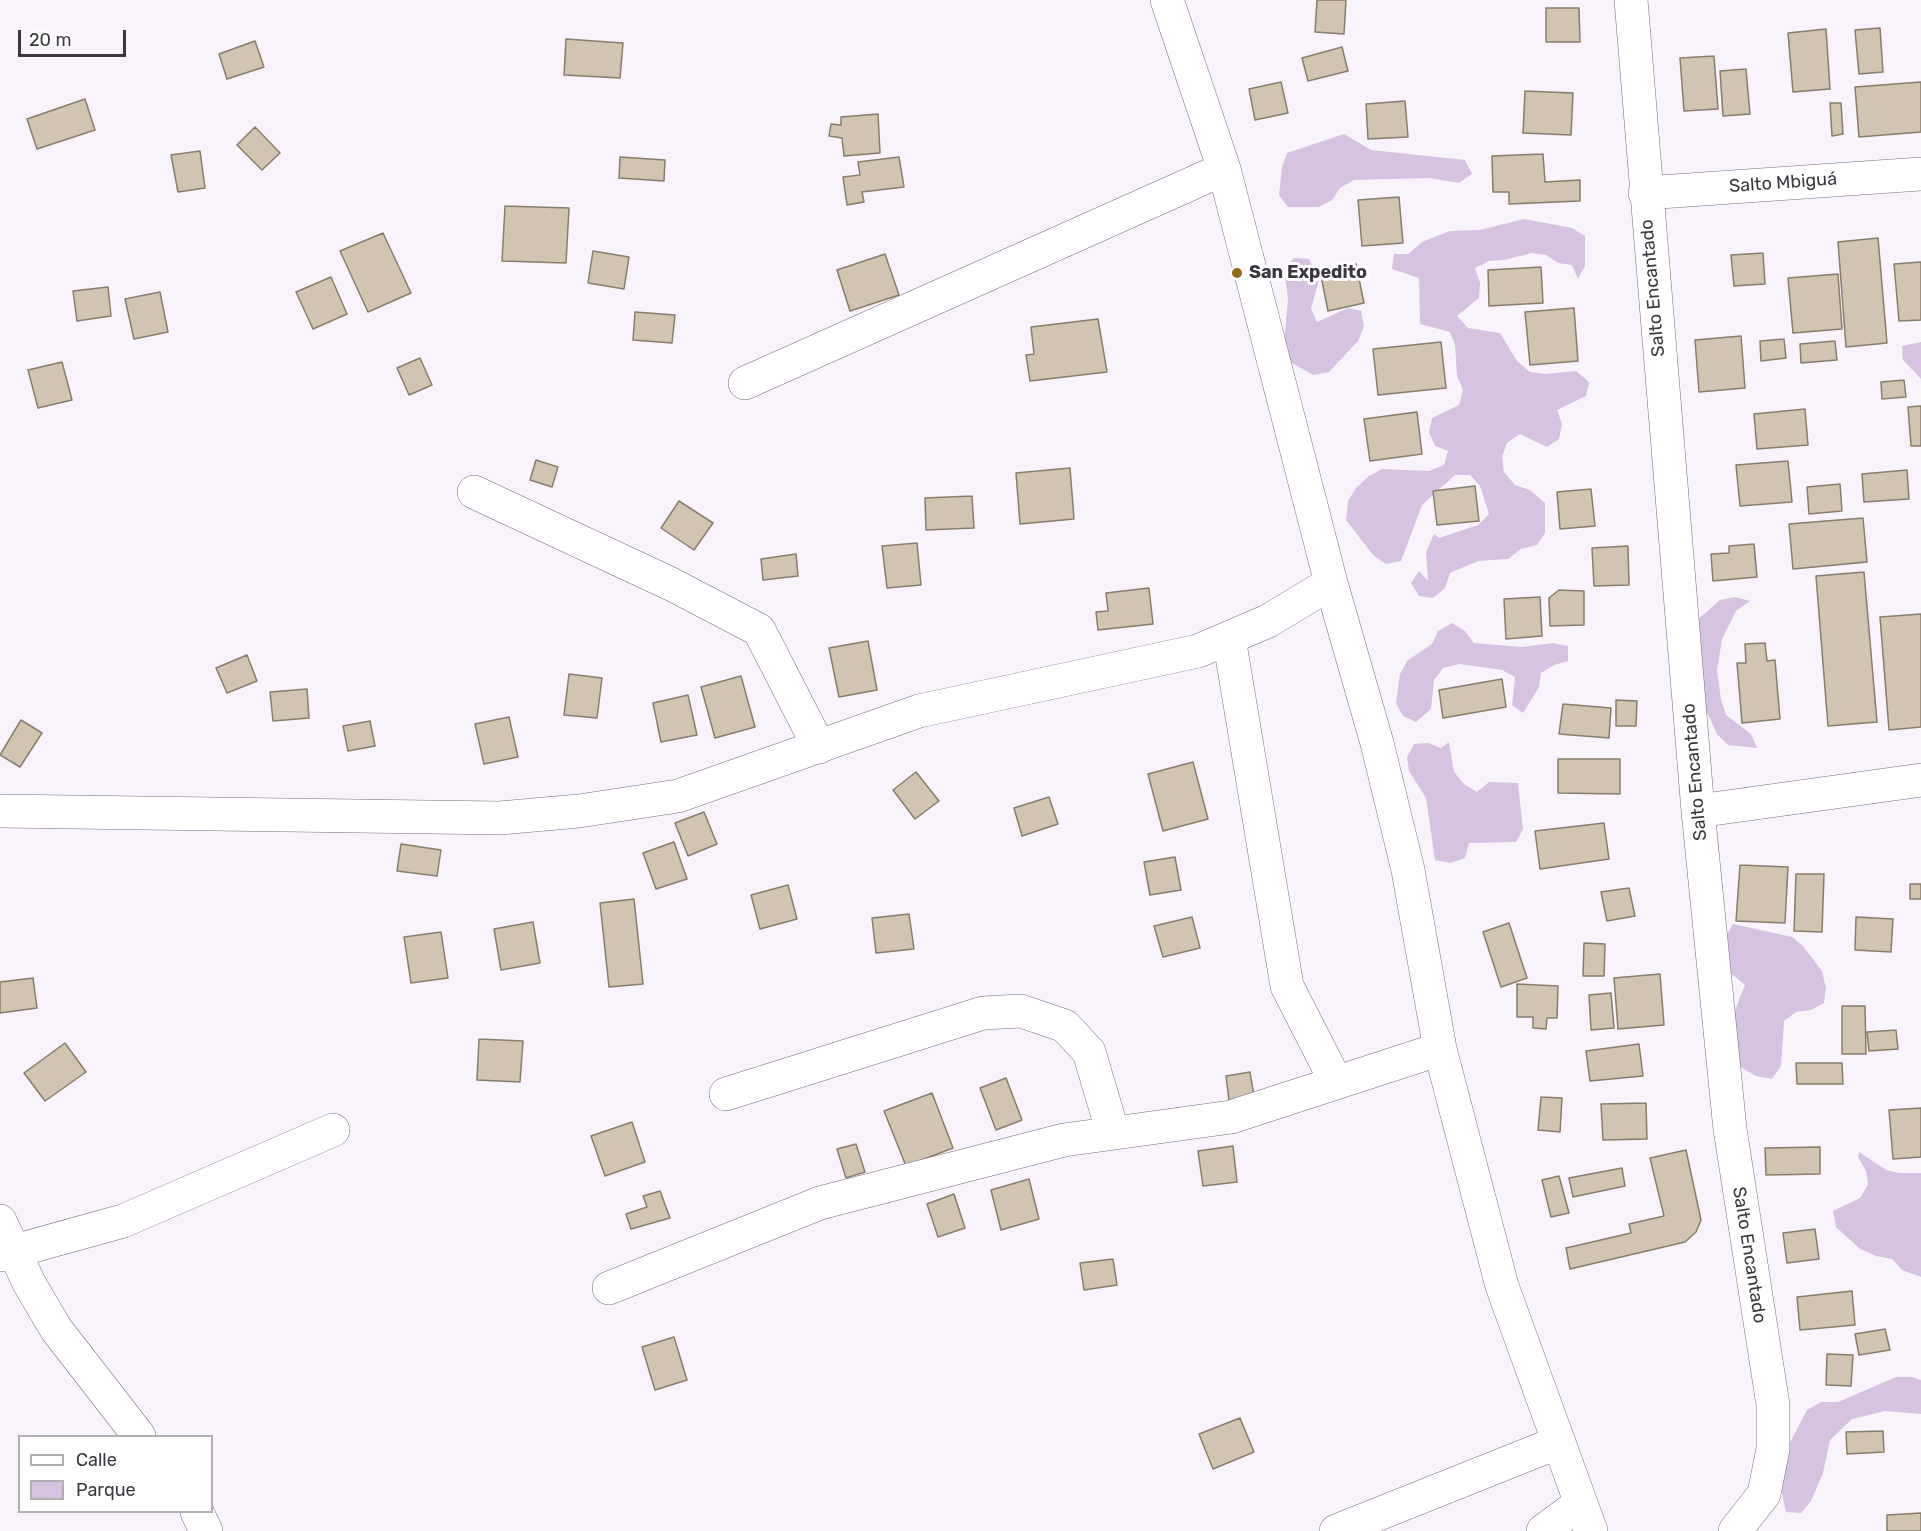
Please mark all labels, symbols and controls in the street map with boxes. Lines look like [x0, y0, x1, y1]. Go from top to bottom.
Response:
scale bar [21, 18, 129, 56]
text: 20 m [29, 29, 71, 51]
street label: Salto Mbiguá [1728, 168, 1838, 198]
street label: Salto Encantado [1636, 218, 1670, 358]
place label: San Expedito [1249, 262, 1367, 284]
marker: San Expedito [1230, 266, 1244, 280]
street label: Salto Encantado [1678, 702, 1712, 842]
street label: Salto Encantado [1728, 1185, 1770, 1325]
legend [18, 1435, 213, 1513]
text: Calle [76, 1449, 117, 1471]
text: Parque [76, 1479, 136, 1501]

